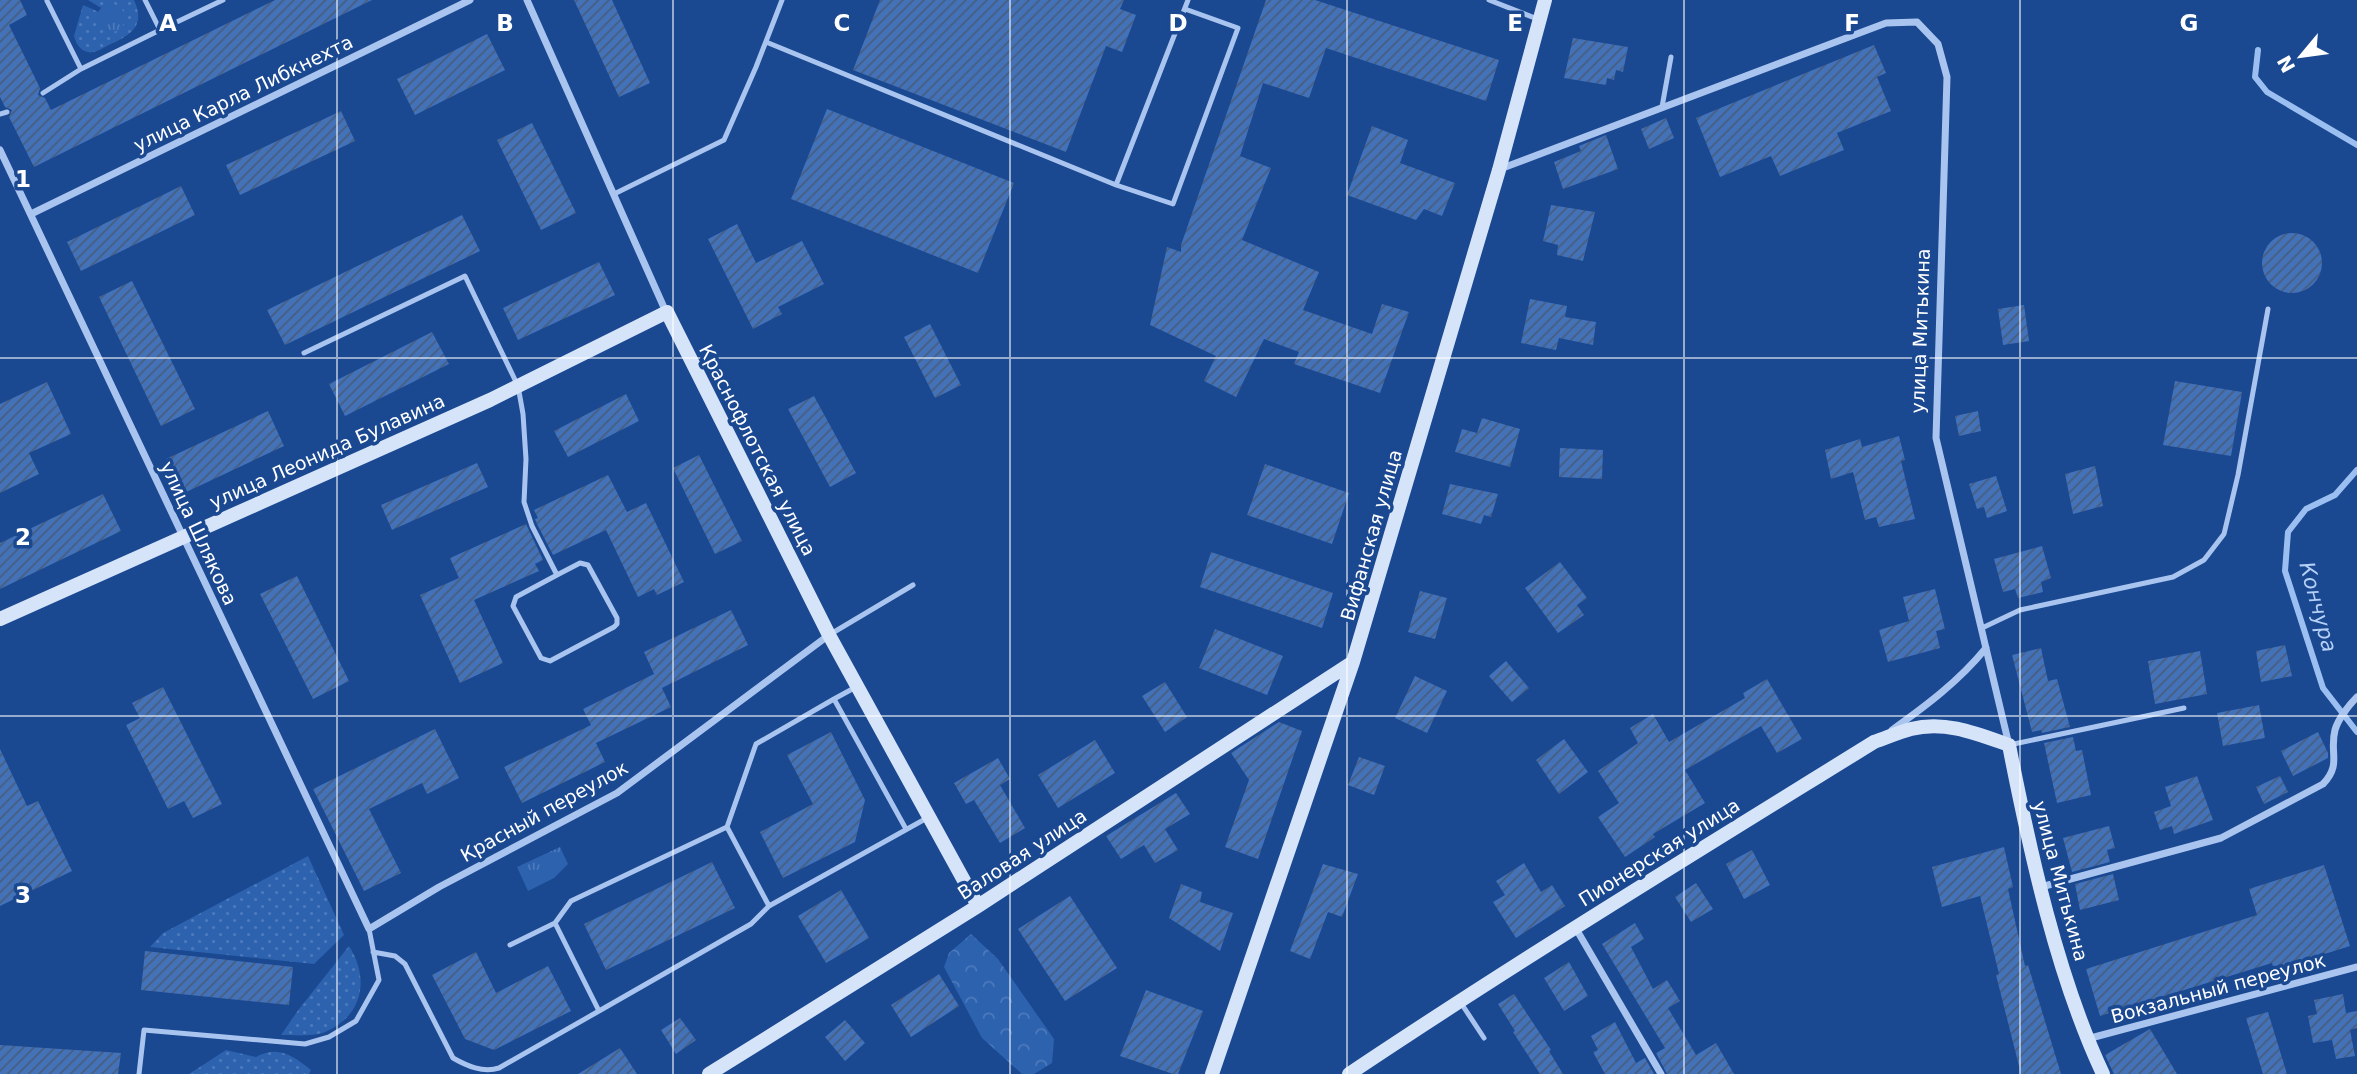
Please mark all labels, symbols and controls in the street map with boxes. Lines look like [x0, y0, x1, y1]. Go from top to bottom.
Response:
text: A [159, 10, 177, 36]
text: B [496, 10, 514, 36]
text: C [834, 10, 850, 36]
text: D [1168, 10, 1188, 36]
text: E [1507, 10, 1523, 36]
text: F [1844, 10, 1860, 36]
text: G [2180, 10, 2198, 36]
north arrow [2266, 21, 2336, 91]
street label: улица Карла Либкнехта [130, 30, 356, 156]
text: N [2273, 52, 2300, 77]
text: 1 [15, 166, 31, 192]
street label: улица Митькина [1906, 248, 1934, 414]
street label: Краснофлотская улица [695, 341, 821, 559]
street label: улица Леонида Булавина [206, 389, 448, 513]
street label: Вифанская улица [1336, 447, 1406, 623]
street label: улица Шлякова [156, 458, 242, 608]
text: 2 [15, 524, 31, 550]
water label: Кончура [2294, 559, 2342, 655]
street label: Красный переулок [457, 756, 631, 866]
street label: Пионерская улица [1574, 793, 1744, 911]
street label: улица Митькина [2029, 798, 2093, 964]
street label: Валовая улица [953, 804, 1091, 904]
text: 3 [15, 882, 31, 908]
street label: Вокзальный переулок [2108, 949, 2328, 1027]

